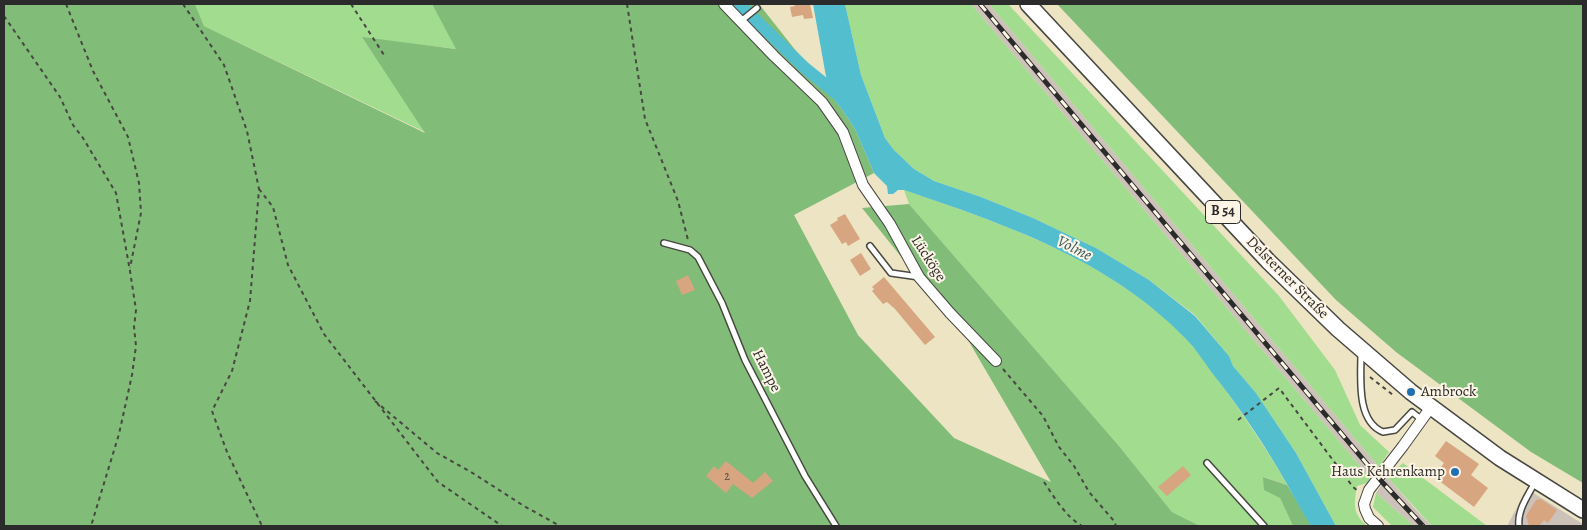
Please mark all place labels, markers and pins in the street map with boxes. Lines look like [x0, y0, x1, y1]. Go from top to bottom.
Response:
place label: Ambrock [1421, 383, 1476, 401]
marker: Ambrock [1405, 386, 1417, 398]
place label: Haus Kehrenkamp [1331, 463, 1445, 481]
marker: Haus Kehrenkamp [1449, 466, 1461, 478]

